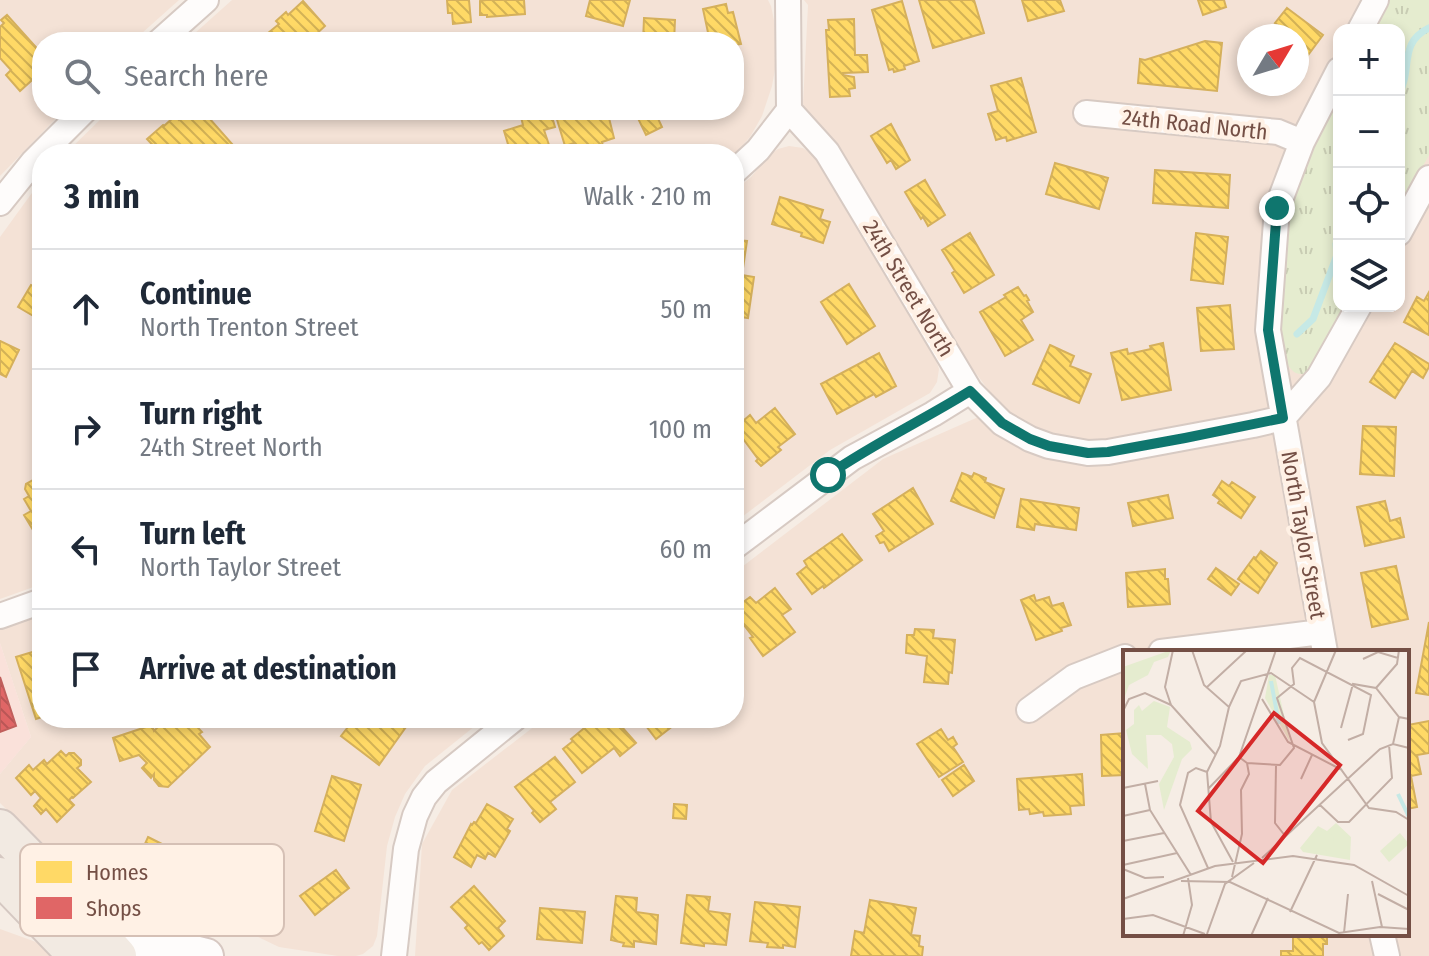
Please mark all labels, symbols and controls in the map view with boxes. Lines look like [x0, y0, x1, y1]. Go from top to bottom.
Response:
north arrow [1237, 24, 1309, 96]
map controls [1333, 24, 1405, 312]
button: + [1333, 24, 1405, 96]
search box [32, 32, 744, 120]
icon: search [60, 54, 104, 98]
text: Search here [124, 58, 269, 94]
button: − [1333, 96, 1405, 168]
street label: 24th Road North [1121, 103, 1269, 146]
button: locate [1333, 168, 1405, 240]
text: 3 min [64, 176, 140, 217]
text: Walk · 210 m [583, 181, 712, 212]
route end [1259, 190, 1295, 226]
street label: 24th Street North [857, 215, 960, 361]
button: layers [1333, 240, 1405, 312]
text: Continue [140, 276, 252, 312]
icon: ahead [64, 287, 108, 331]
text: 50 m [660, 294, 712, 325]
text: North Trenton Street [140, 312, 359, 343]
text: Turn right [140, 396, 262, 432]
icon: right [64, 407, 108, 451]
text: 100 m [649, 414, 712, 445]
text: 24th Street North [140, 432, 323, 463]
street label: North Taylor Street [1275, 449, 1332, 622]
route start [810, 457, 846, 493]
text: Turn left [140, 516, 246, 552]
icon: left [64, 527, 108, 571]
text: 60 m [659, 534, 712, 565]
text: North Taylor Street [140, 552, 341, 583]
icon: arrive [64, 647, 108, 691]
inset map [1123, 650, 1409, 936]
text: Arrive at destination [140, 651, 397, 687]
legend [20, 844, 284, 936]
text: Homes [86, 859, 148, 886]
text: Shops [86, 895, 141, 922]

